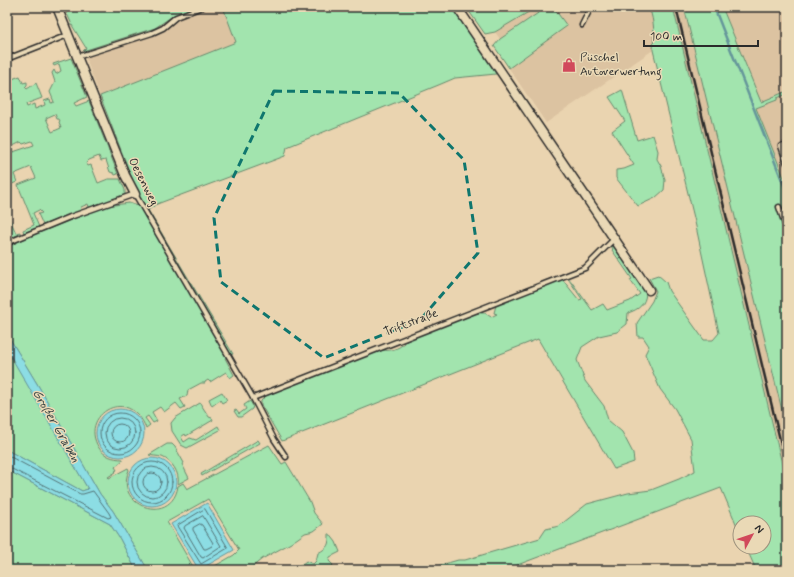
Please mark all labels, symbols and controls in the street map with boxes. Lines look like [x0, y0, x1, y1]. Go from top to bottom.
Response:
scale bar [644, 22, 758, 48]
text: 100 m [650, 29, 682, 45]
place label: Püschel Autoverwertung [580, 50, 662, 81]
shop icon: Püschel Autoverwertung [561, 57, 577, 73]
street label: Oesenweg [124, 155, 162, 209]
street label: Triftstraße [382, 305, 440, 341]
water label: Großer Graben [28, 386, 84, 466]
north arrow [732, 515, 772, 555]
text: N [751, 522, 767, 537]

